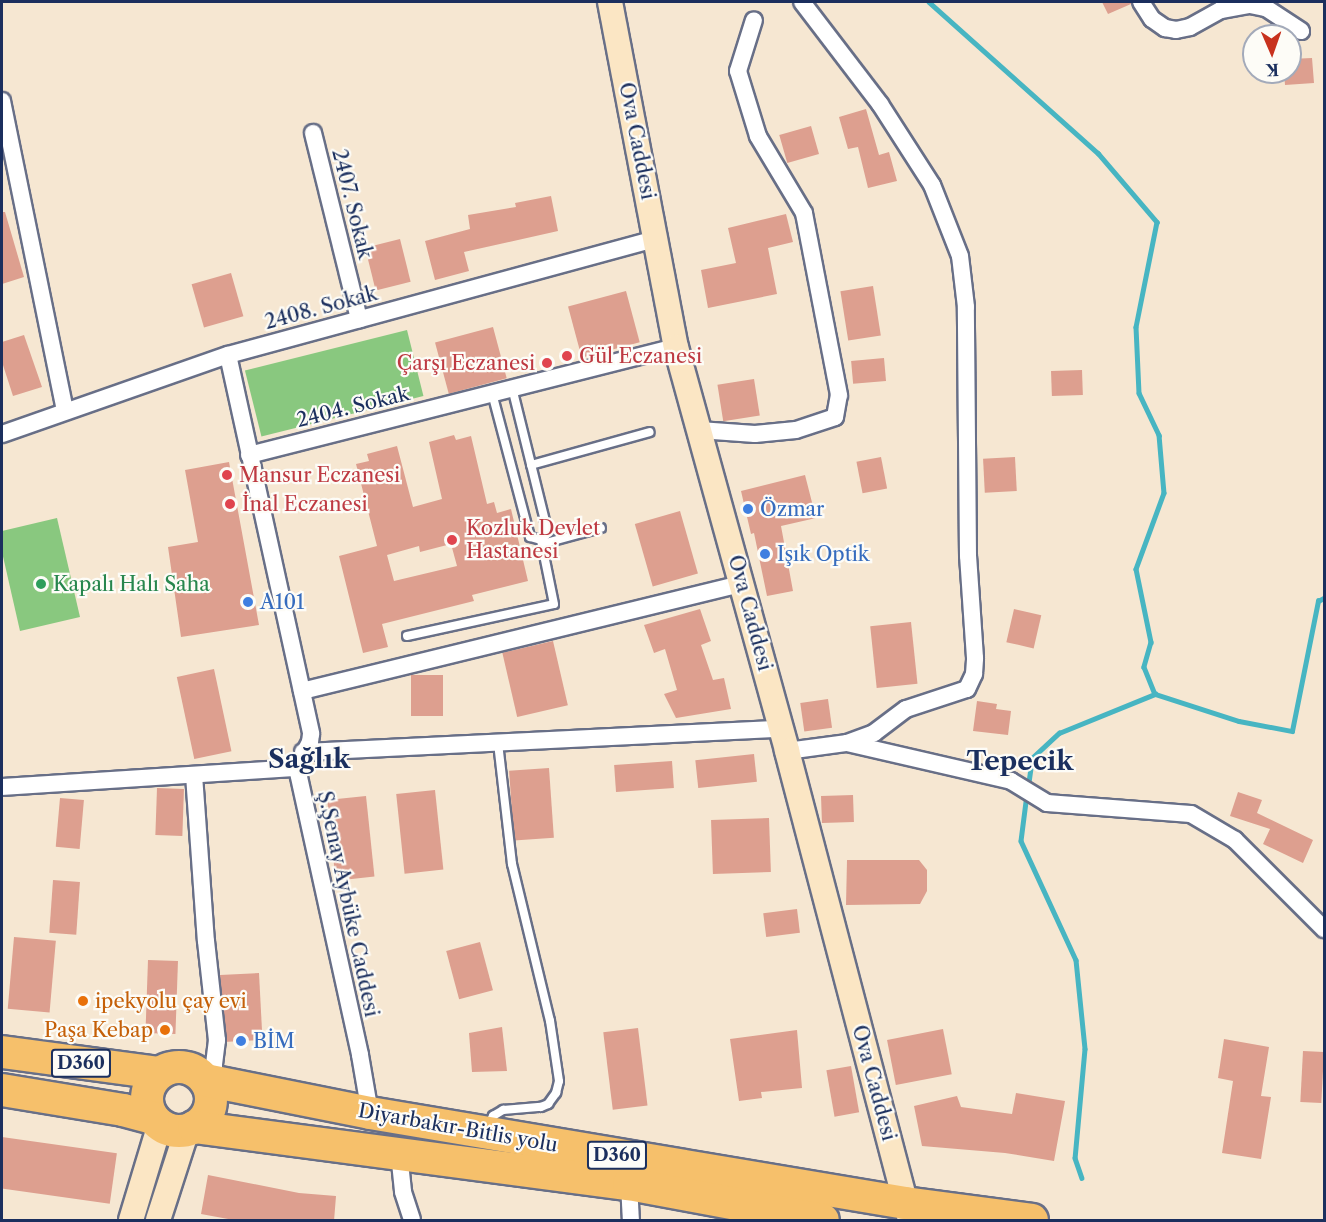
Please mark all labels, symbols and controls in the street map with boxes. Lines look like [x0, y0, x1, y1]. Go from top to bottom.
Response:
north arrow [1242, 24, 1302, 84]
text: K [1266, 60, 1279, 80]
street label: Ova Caddesi [614, 80, 660, 202]
street label: 2407. Sokak [327, 146, 377, 262]
street label: 2408. Sokak [262, 281, 380, 335]
place label: Gül Eczanesi [579, 344, 702, 368]
marker: Gül Eczanesi [560, 349, 574, 363]
place label: Çarşı Eczanesi [397, 351, 535, 375]
marker: Çarşı Eczanesi [540, 356, 554, 370]
street label: 2404. Sokak [294, 381, 412, 433]
place label: Mansur Eczanesi [239, 463, 401, 487]
marker: Mansur Eczanesi [220, 468, 234, 482]
place label: İnal Eczanesi [242, 492, 368, 516]
marker: İnal Eczanesi [223, 497, 237, 511]
place label: Özmar [760, 497, 825, 521]
marker: Özmar [741, 502, 755, 516]
place label: Kozluk Devlet Hastanesi [466, 516, 601, 563]
marker: Kozluk Devlet Hastanesi [443, 531, 461, 549]
place label: Işık Optik [777, 542, 870, 566]
marker: Işık Optik [758, 547, 772, 561]
street label: Ova Caddesi [723, 552, 777, 674]
place label: Kapalı Halı Saha [53, 572, 210, 596]
marker: Kapalı Halı Saha [34, 577, 48, 591]
place label: A101 [260, 590, 304, 614]
marker: A101 [241, 595, 255, 609]
district label: Sağlık [268, 744, 350, 776]
district label: Tepecik [967, 746, 1073, 778]
street label: Ş.Şenay Aybüke Caddesi [312, 788, 384, 1020]
place label: ipekyolu çay evi [95, 989, 247, 1013]
marker: ipekyolu çay evi [76, 994, 90, 1008]
place label: Paşa Kebap [44, 1018, 153, 1042]
street label: Ova Caddesi [847, 1022, 901, 1144]
marker: Paşa Kebap [158, 1023, 172, 1037]
place label: BİM [253, 1029, 295, 1053]
marker: BİM [234, 1034, 248, 1048]
road number: D360 [50, 1048, 112, 1078]
street label: Diyarbakır-Bitlis yolu [356, 1099, 560, 1157]
road number: D360 [586, 1140, 648, 1170]

